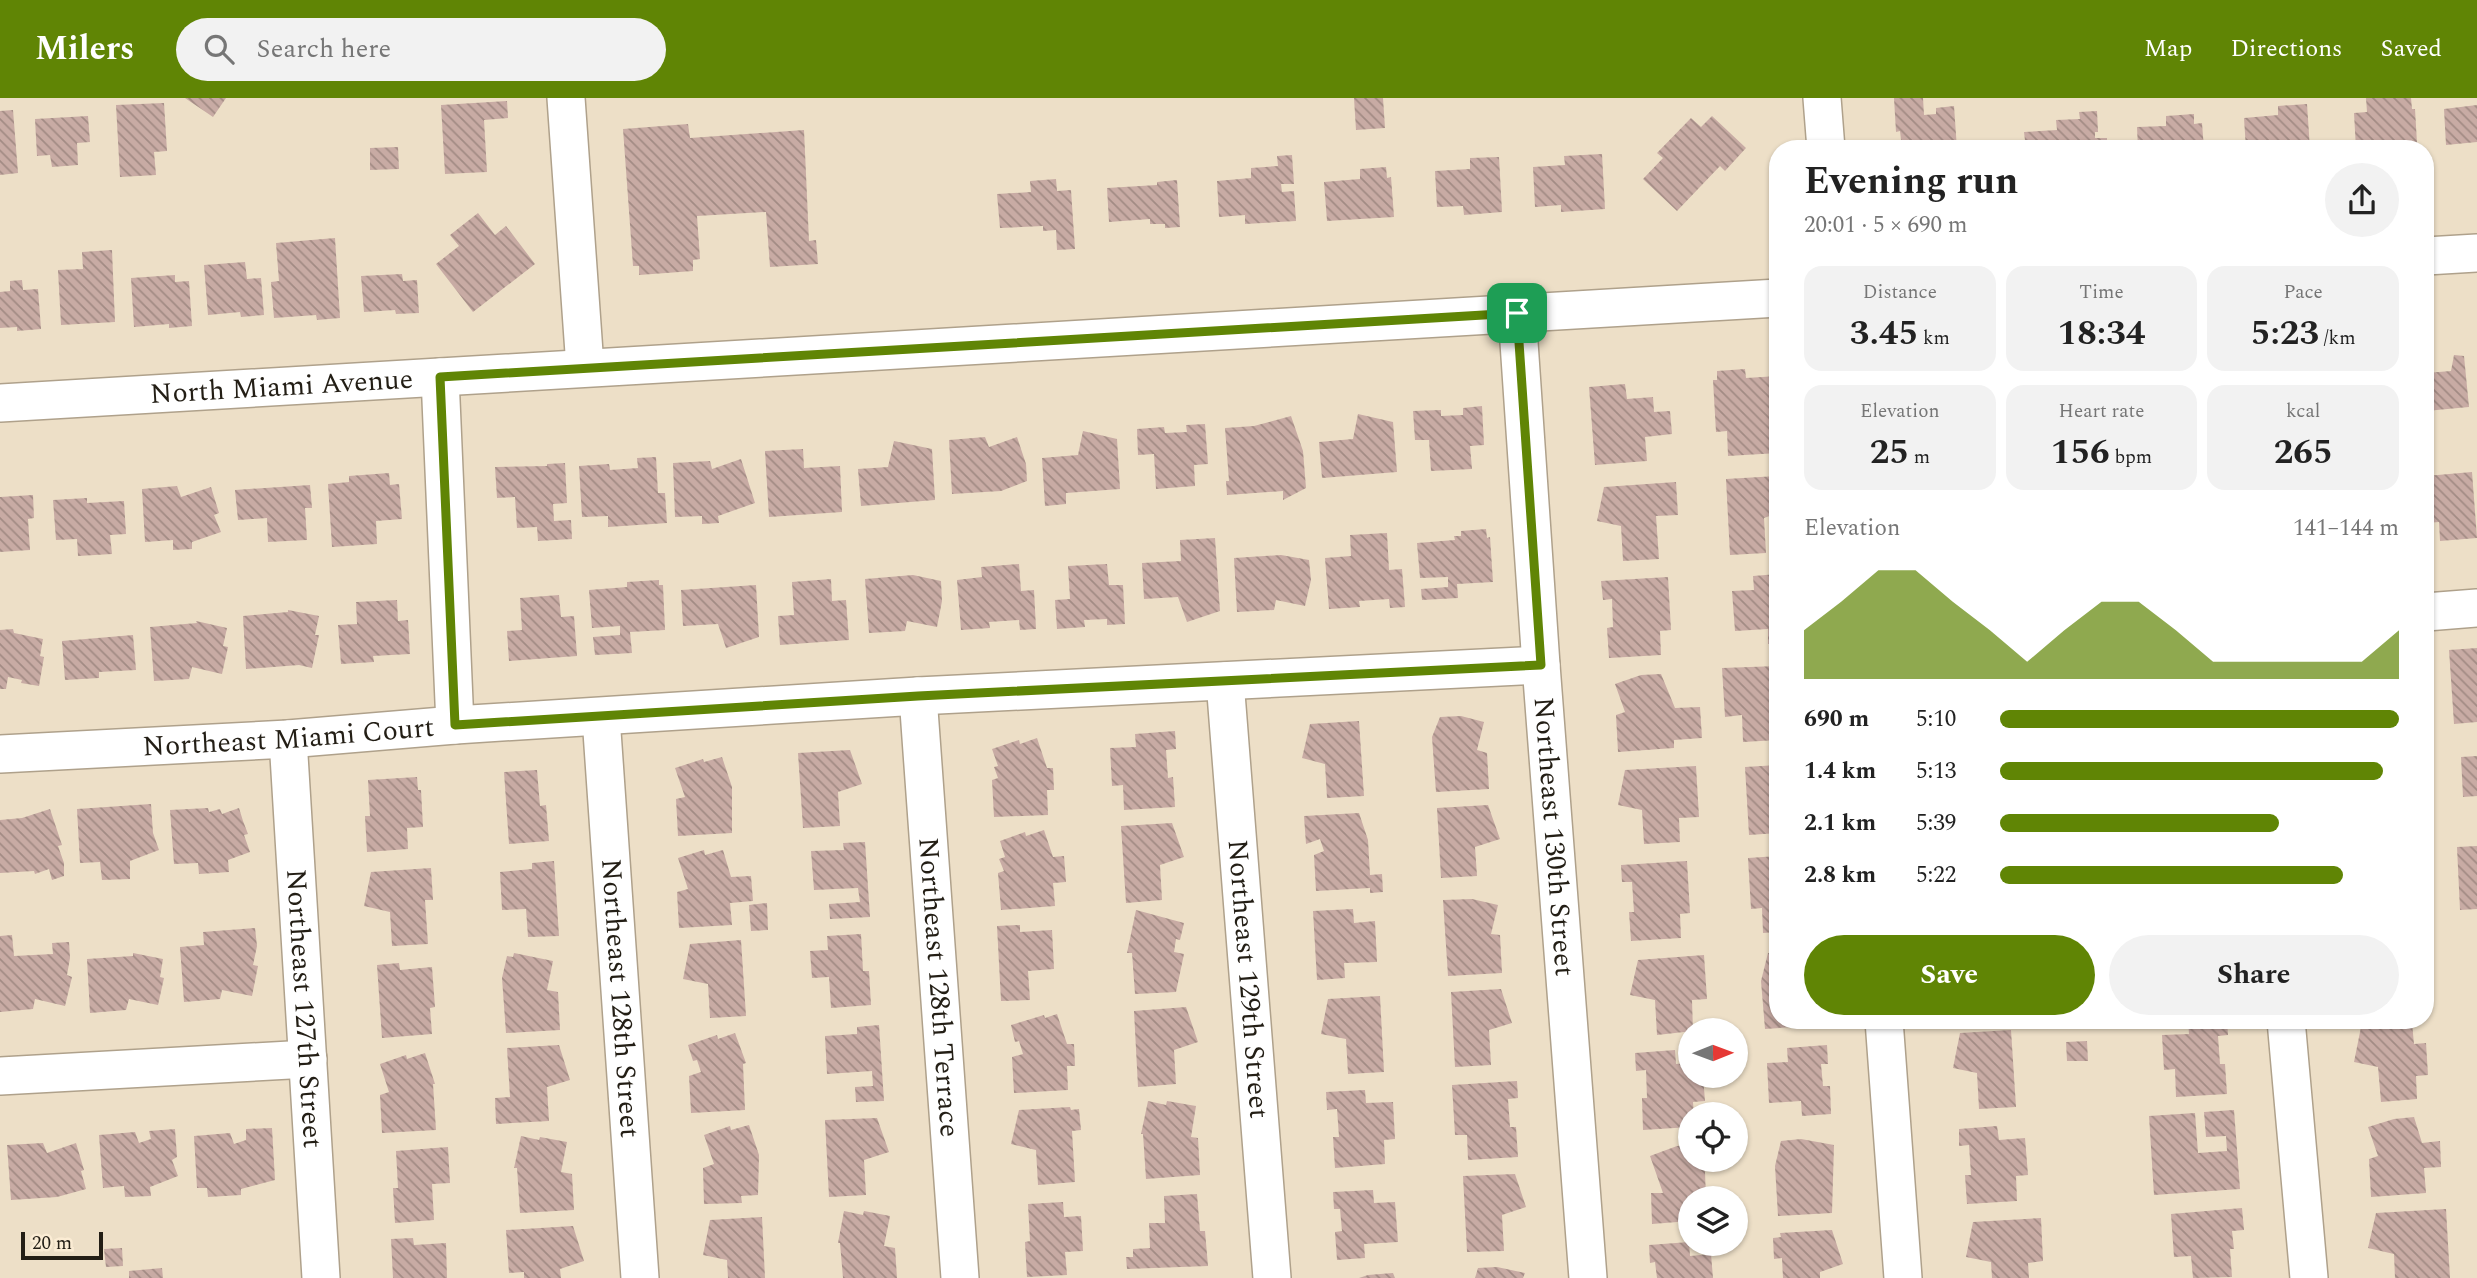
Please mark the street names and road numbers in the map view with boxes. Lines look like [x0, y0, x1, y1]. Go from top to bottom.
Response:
street label: North Miami Avenue [149, 357, 414, 416]
street label: Northeast 130th Street [1522, 696, 1586, 978]
street label: Northeast Miami Court [142, 705, 436, 768]
street label: Northeast 128th Terrace [907, 836, 971, 1139]
street label: Northeast 129th Street [1216, 838, 1281, 1120]
street label: Northeast 128th Street [589, 857, 652, 1139]
street label: Northeast 127th Street [274, 868, 335, 1150]

